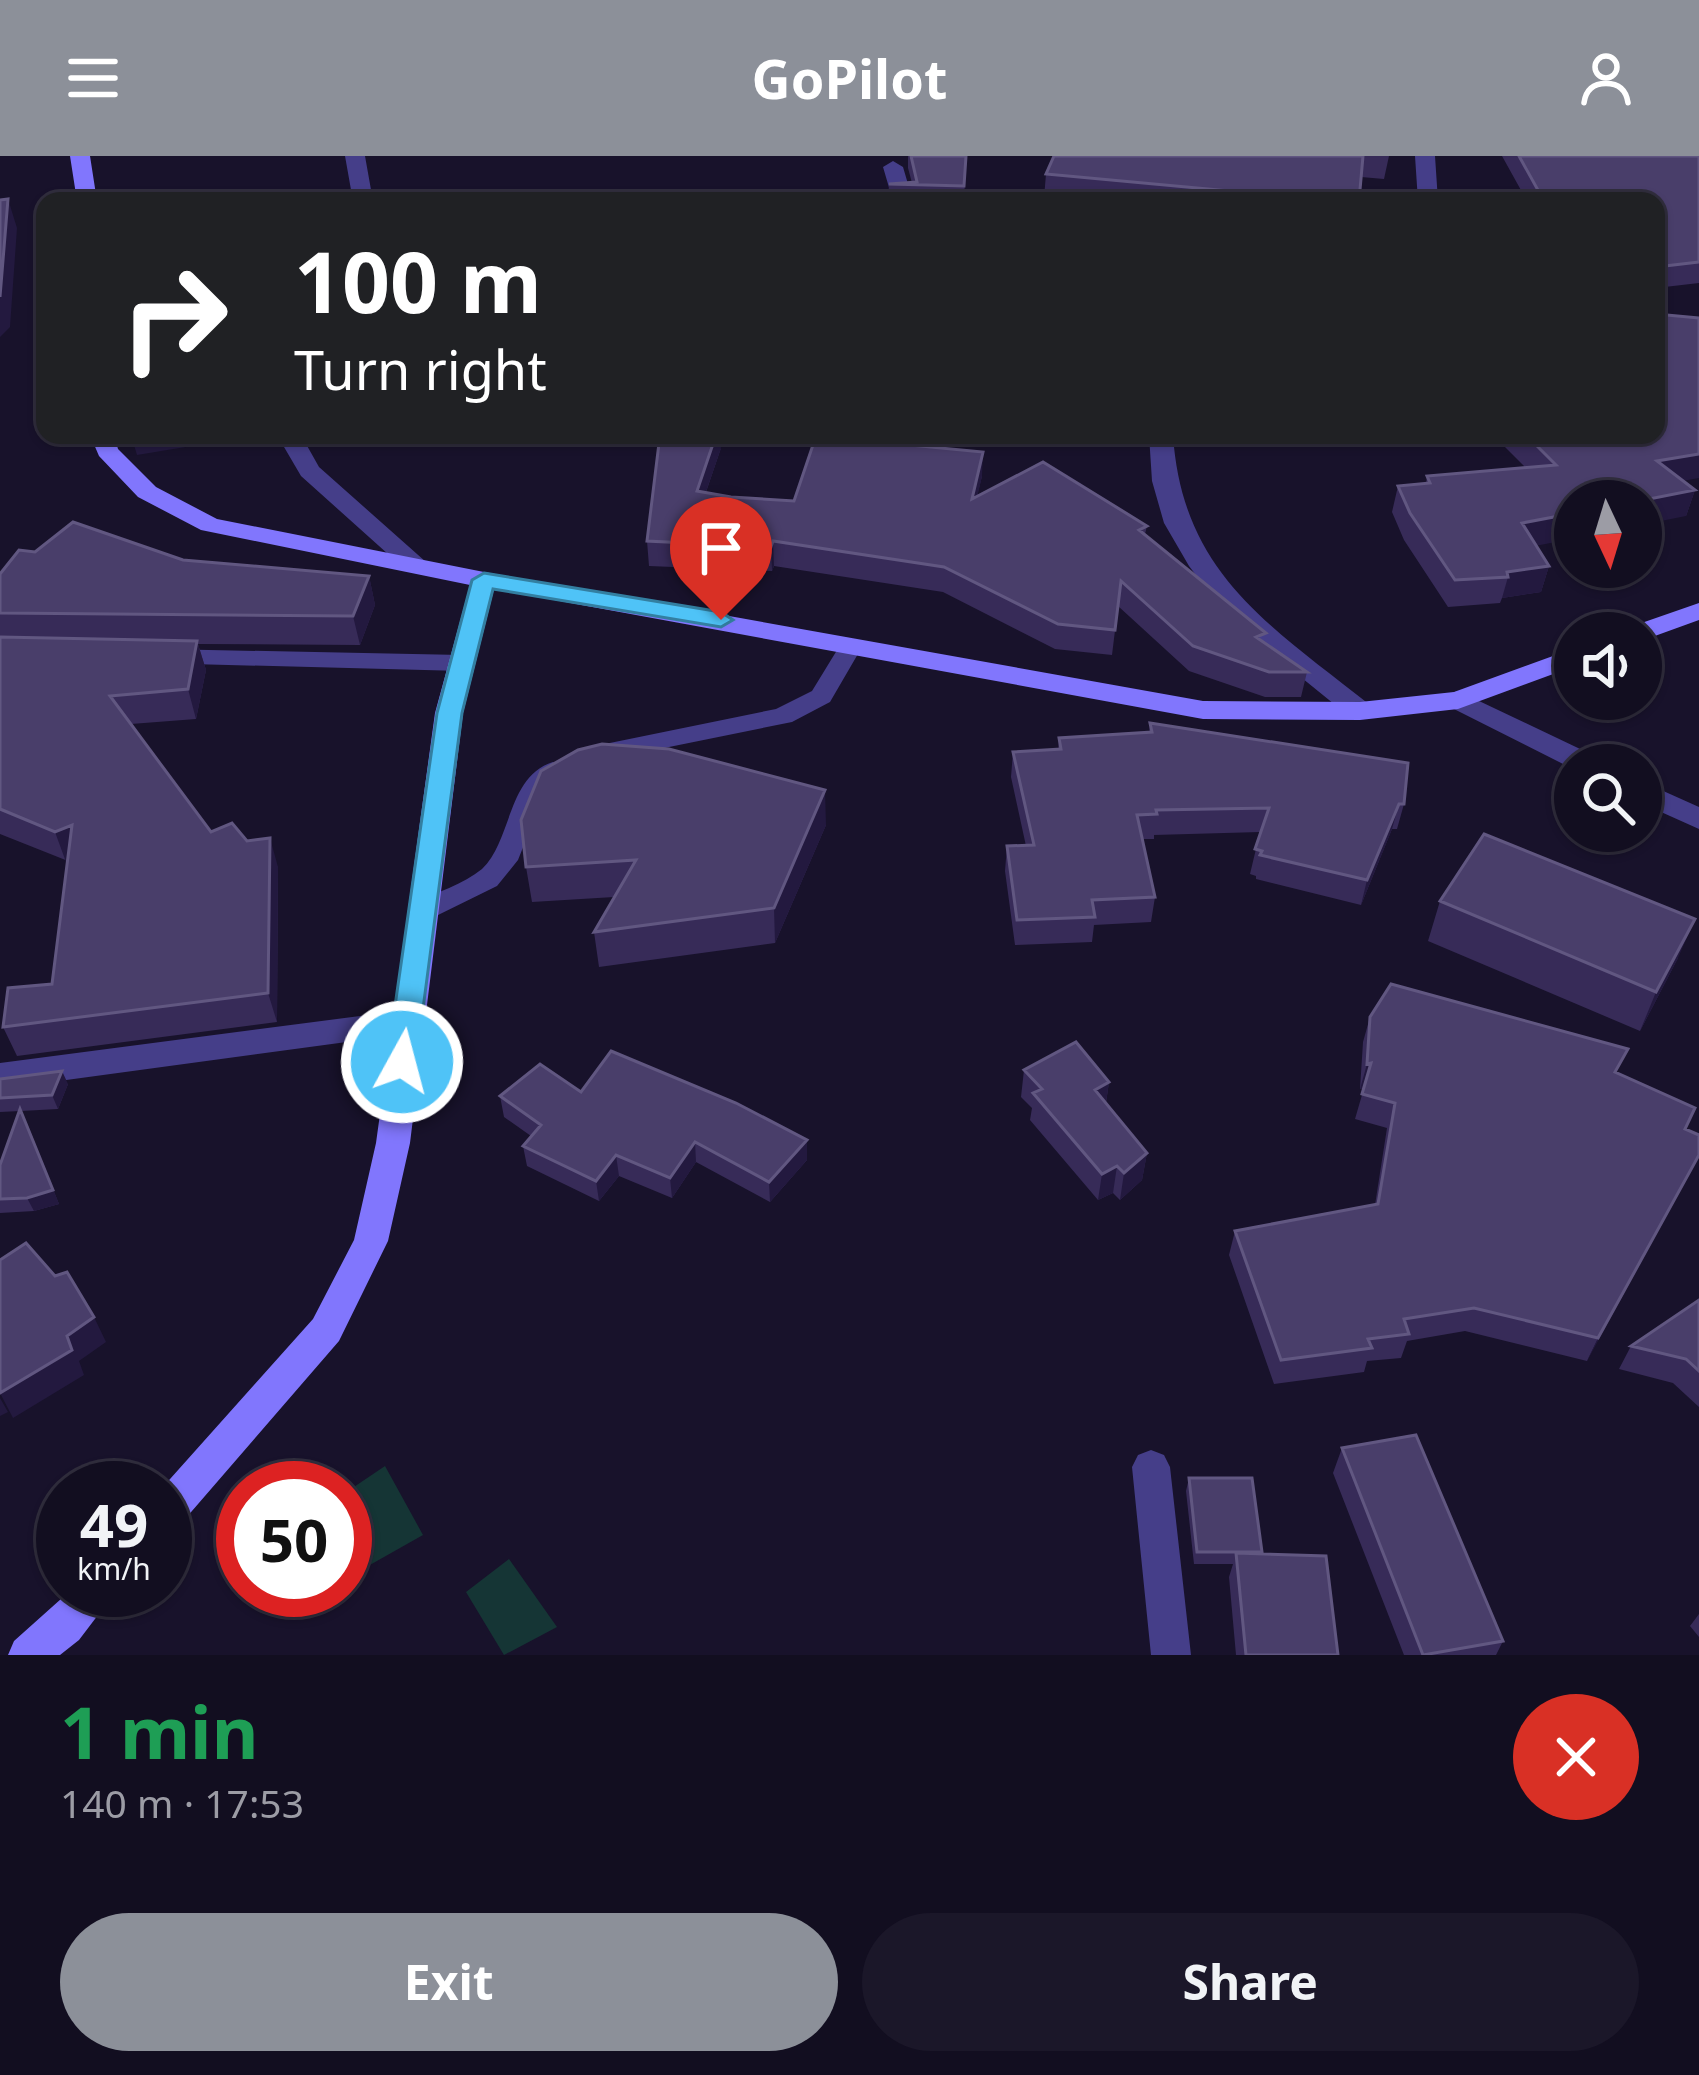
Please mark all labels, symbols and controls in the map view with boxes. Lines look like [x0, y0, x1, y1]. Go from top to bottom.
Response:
text: GoPilot [752, 41, 947, 115]
icon: menu [60, 45, 126, 111]
icon: person [1573, 45, 1639, 111]
text: 100 m [294, 223, 542, 338]
icon: right [96, 240, 252, 396]
text: Turn right [294, 332, 547, 406]
north arrow [1554, 480, 1662, 588]
map controls [1554, 480, 1662, 852]
pin [670, 497, 772, 620]
icon: arrive [688, 515, 754, 581]
button: sound [1554, 612, 1662, 720]
button: search [1554, 744, 1662, 852]
position arrow [339, 999, 465, 1125]
speed limit sign: 50 [216, 1461, 372, 1617]
text: 49 [80, 1483, 148, 1565]
text: km/h [77, 1548, 151, 1589]
text: 1 min [60, 1682, 258, 1780]
button: close [1513, 1694, 1639, 1820]
text: 140 m · 17:53 [60, 1776, 304, 1829]
button: Exit [60, 1913, 838, 2051]
button: Share [862, 1913, 1639, 2051]

